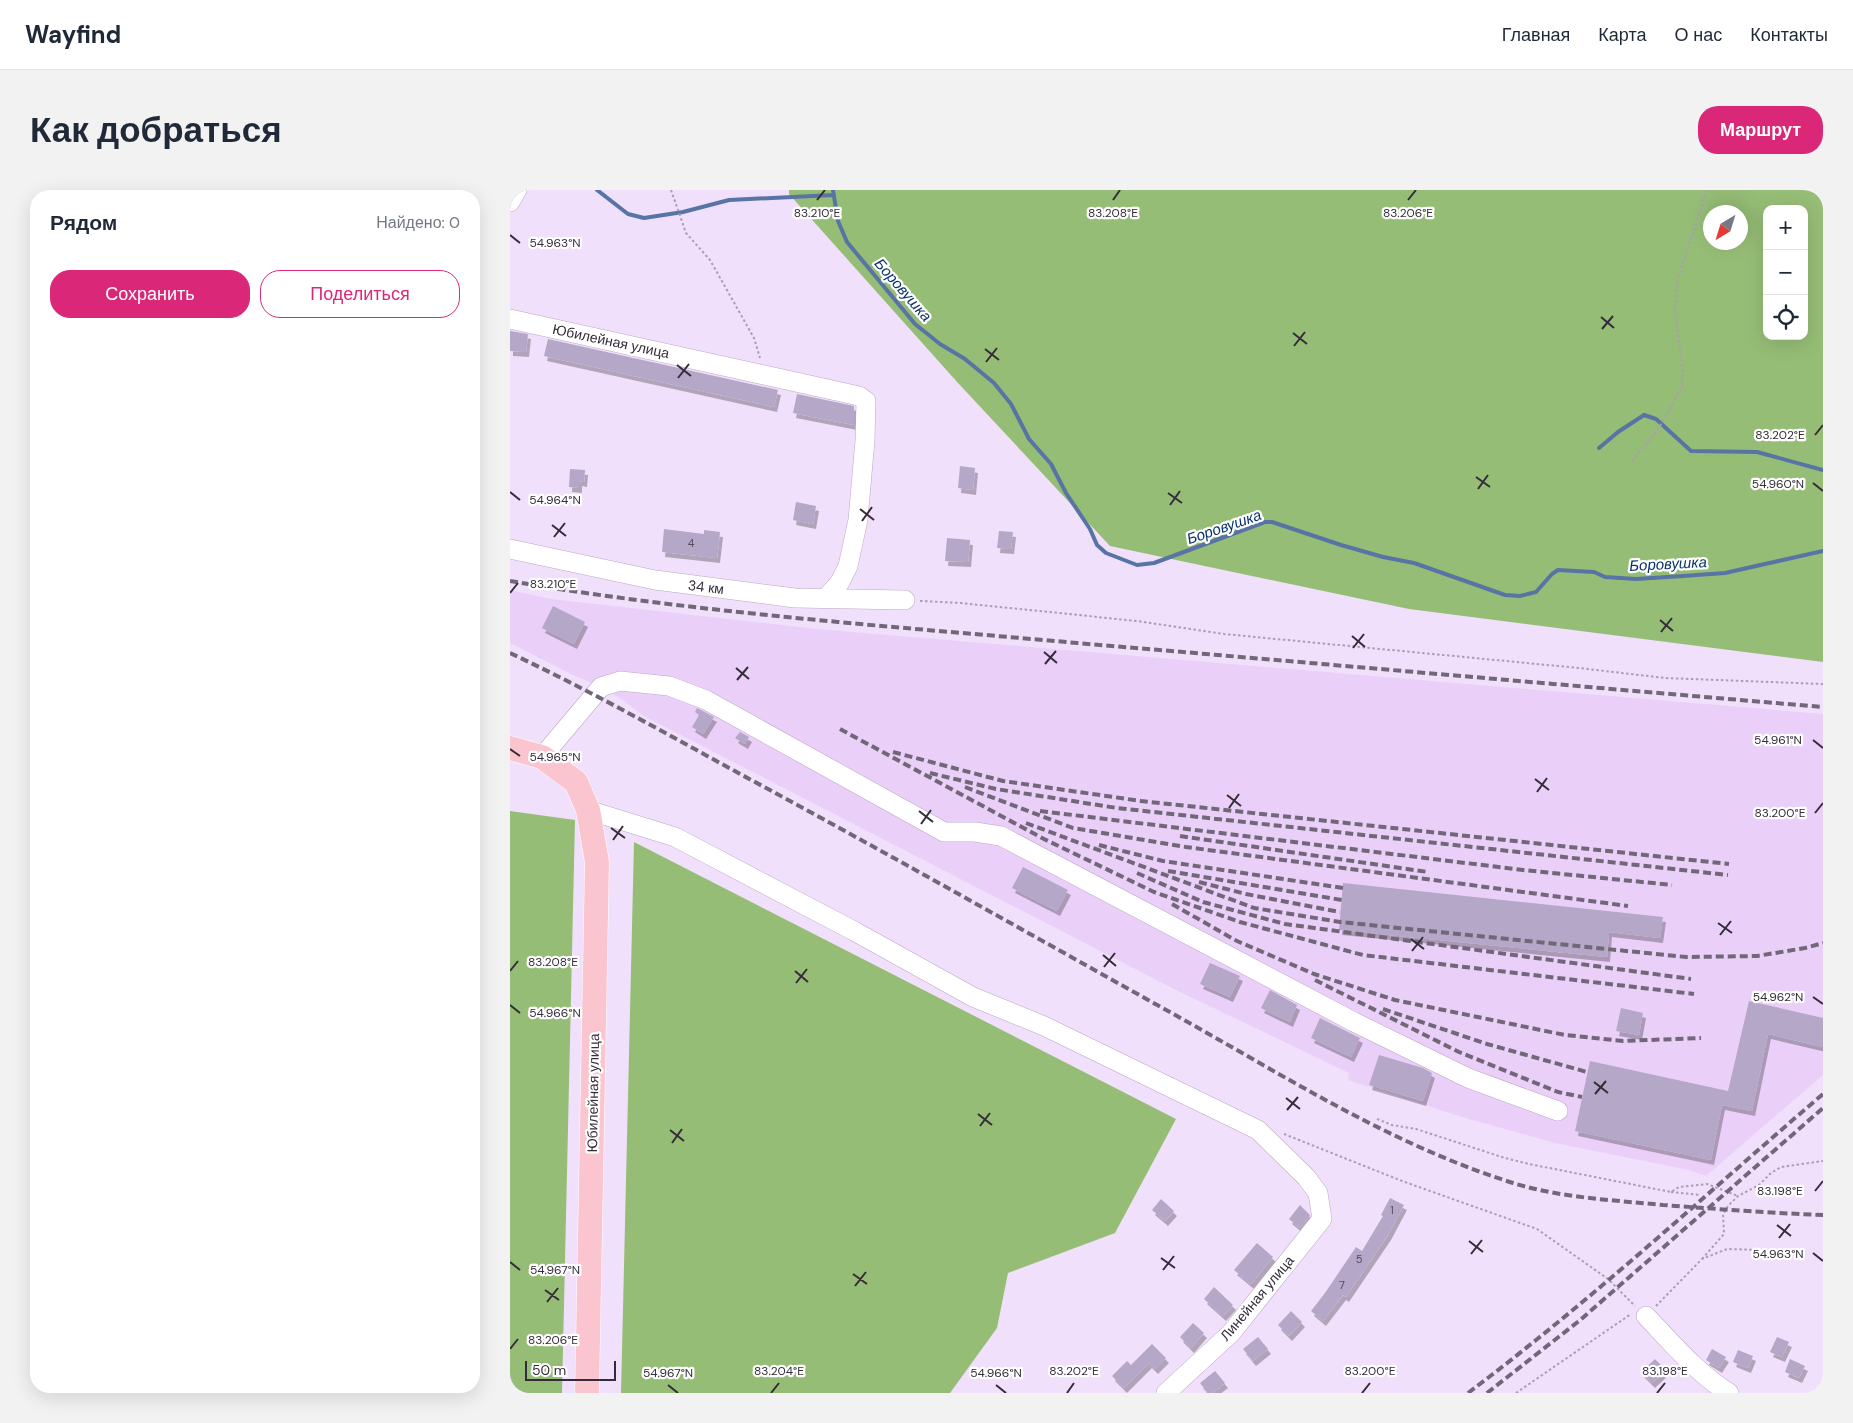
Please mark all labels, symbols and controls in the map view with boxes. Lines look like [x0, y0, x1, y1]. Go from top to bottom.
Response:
text: Wayfind [25, 19, 121, 50]
text: Главная [1502, 23, 1570, 47]
text: Карта [1598, 23, 1647, 47]
text: О нас [1675, 23, 1722, 47]
text: Контакты [1750, 23, 1828, 47]
button: Маршрут [1698, 106, 1823, 154]
text: Как добраться [30, 107, 282, 153]
text: 83.210°E [794, 205, 840, 221]
text: 83.208°E [1088, 205, 1138, 221]
text: 83.206°E [1383, 205, 1433, 221]
north arrow [1703, 205, 1748, 250]
map controls [1763, 205, 1808, 340]
button: + [1763, 205, 1808, 250]
text: Рядом [50, 209, 117, 237]
text: Найдено: 0 [376, 212, 460, 233]
text: 54.963°N [529, 235, 581, 251]
button: − [1763, 250, 1808, 295]
water label: Боровушка [870, 254, 936, 326]
button: Сохранить [50, 270, 250, 318]
button: Поделиться [260, 270, 460, 318]
button: locate [1763, 295, 1808, 340]
street label: Юбилейная улица [551, 320, 671, 362]
text: 83.202°E [1755, 427, 1805, 443]
text: 54.960°N [1752, 476, 1804, 492]
text: 54.964°N [529, 492, 581, 508]
water label: Боровушка [1184, 505, 1264, 549]
house number: 4 [688, 536, 695, 550]
water label: Боровушка [1629, 552, 1707, 576]
text: 83.210°E [530, 576, 576, 592]
street label: 34 км [687, 576, 725, 598]
text: 54.961°N [1754, 732, 1802, 748]
text: 54.965°N [529, 749, 581, 765]
text: 83.200°E [1755, 805, 1806, 821]
text: 83.208°E [528, 954, 578, 970]
text: 54.962°N [1753, 989, 1803, 1005]
text: 54.966°N [529, 1005, 581, 1021]
street label: Юбилейная улица [583, 1033, 603, 1153]
text: 83.198°E [1757, 1183, 1803, 1199]
house number: 1 [1390, 1203, 1394, 1217]
text: 54.963°N [1752, 1246, 1804, 1262]
street label: Линейная улица [1216, 1252, 1298, 1344]
house number: 5 [1356, 1252, 1363, 1266]
text: 54.967°N [530, 1262, 580, 1278]
house number: 7 [1339, 1278, 1345, 1292]
text: 83.206°E [528, 1332, 578, 1348]
scale bar [525, 1358, 616, 1381]
text: 50 m [532, 1361, 566, 1379]
text: 83.204°E [754, 1363, 804, 1379]
text: 83.202°E [1049, 1363, 1099, 1379]
text: 83.200°E [1345, 1363, 1396, 1379]
text: 83.198°E [1642, 1363, 1688, 1379]
text: 54.967°N [643, 1365, 693, 1381]
text: 54.966°N [970, 1365, 1022, 1381]

